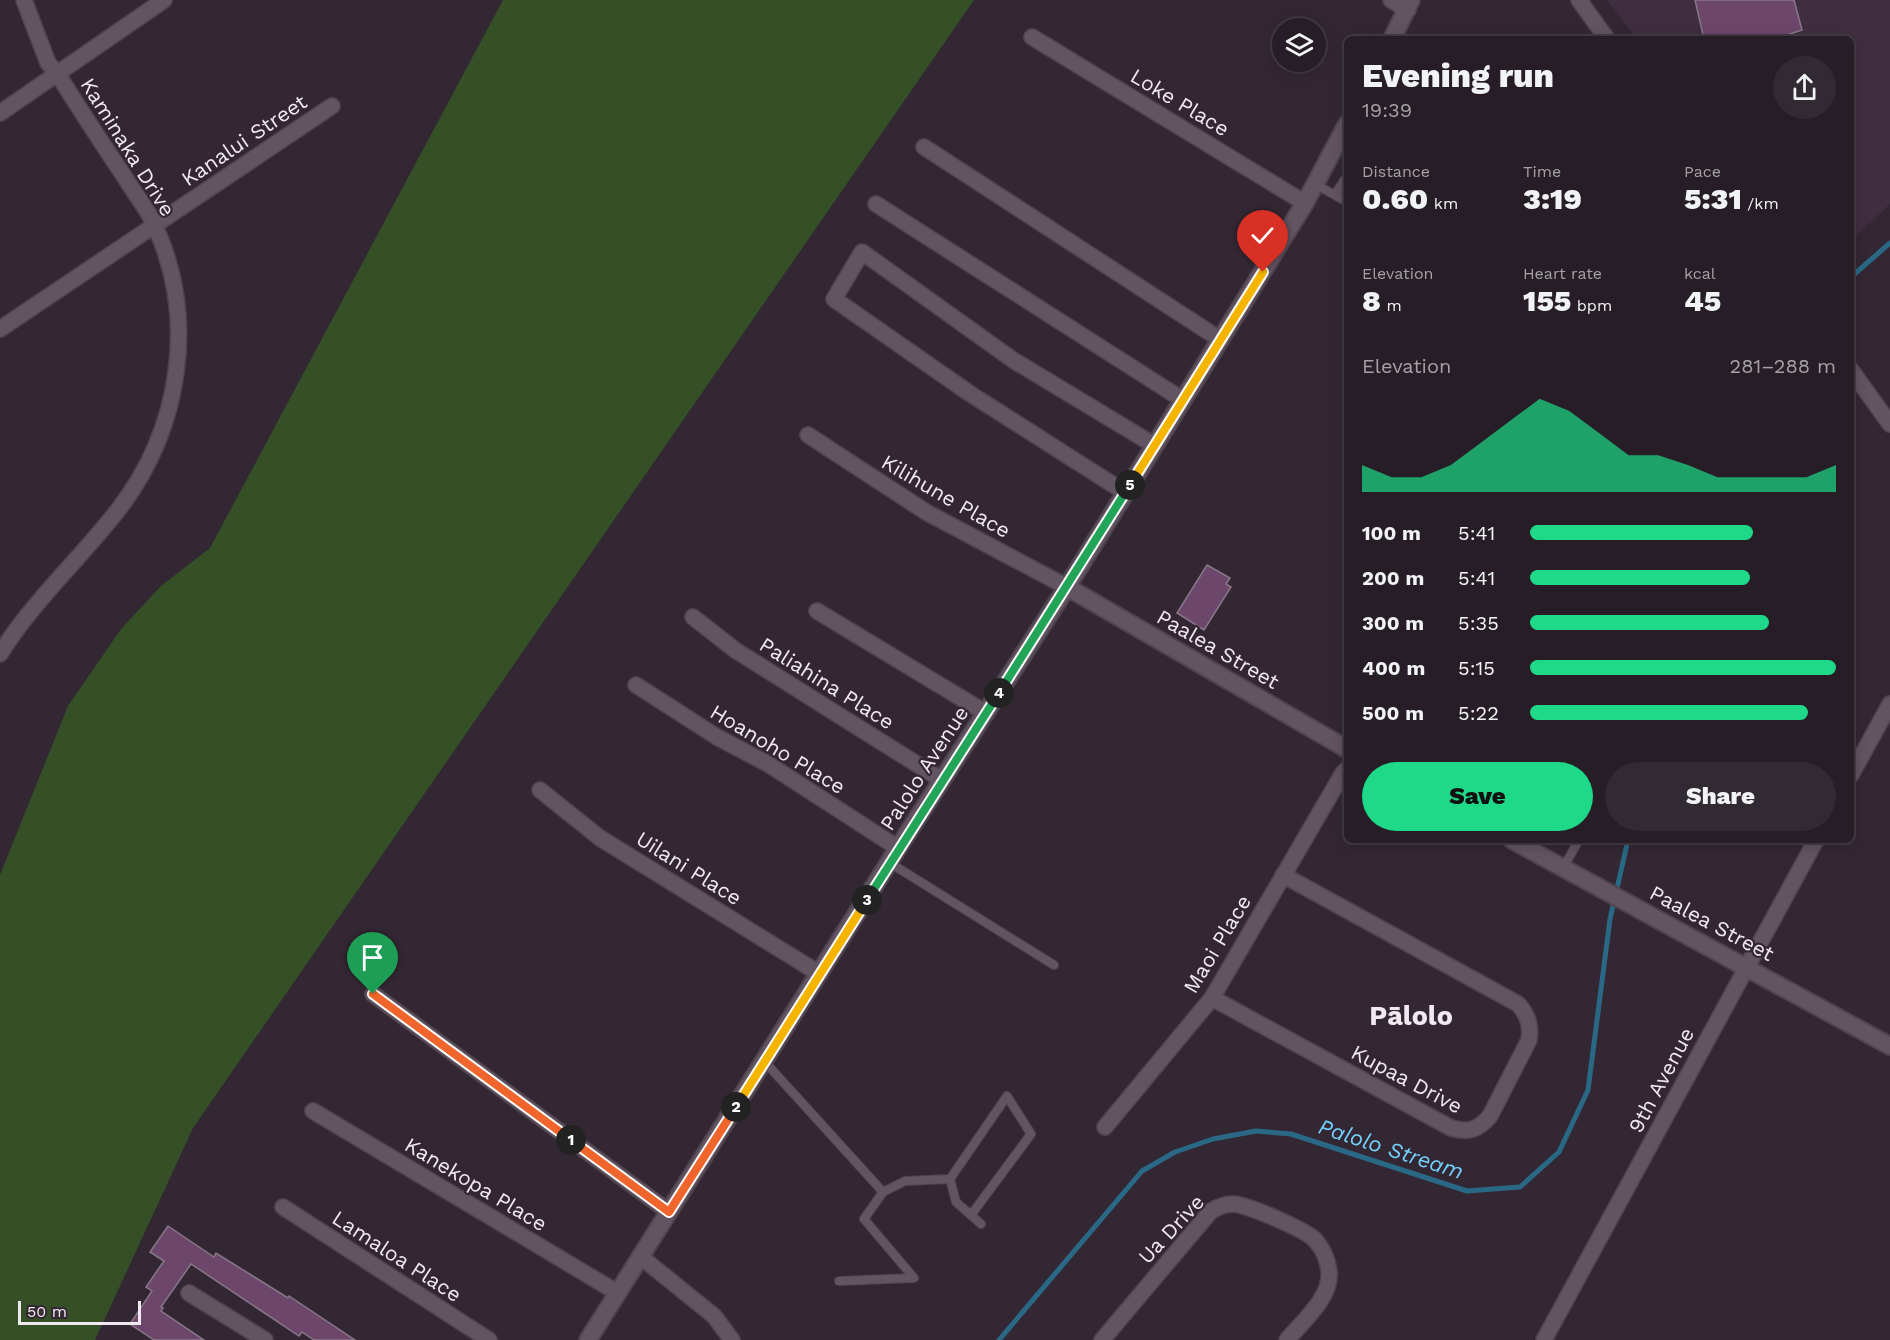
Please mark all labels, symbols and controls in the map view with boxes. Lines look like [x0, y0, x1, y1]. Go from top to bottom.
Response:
map controls [1272, 18, 1326, 72]
button: layers [1272, 18, 1326, 72]
text: Evening run [1362, 56, 1554, 95]
button: share [1773, 56, 1836, 119]
street label: Loke Place [1126, 63, 1234, 141]
street label: Kaminaka Drive [75, 73, 181, 221]
street label: Kanalui Street [177, 89, 312, 191]
text: 19:39 [1362, 98, 1412, 122]
text: Distance [1362, 162, 1430, 181]
text: Time [1523, 162, 1561, 181]
text: Pace [1684, 162, 1721, 181]
text: 0.60 [1362, 181, 1428, 216]
text: 3:19 [1523, 181, 1582, 216]
text: 5:31 [1684, 181, 1742, 216]
text: km [1428, 194, 1458, 213]
text: /km [1742, 194, 1779, 213]
pin [1237, 210, 1288, 272]
icon: check [1246, 219, 1279, 252]
text: Elevation [1362, 264, 1433, 283]
text: Heart rate [1523, 264, 1602, 283]
text: kcal [1684, 264, 1716, 283]
text: 8 [1362, 283, 1381, 318]
text: 155 [1523, 283, 1571, 318]
text: 45 [1684, 283, 1721, 318]
text: m [1381, 296, 1402, 315]
text: bpm [1571, 296, 1612, 315]
text: Elevation [1362, 354, 1451, 378]
text: 281–288 m [1730, 354, 1836, 378]
street label: Kilihune Place [877, 449, 1015, 543]
pin: 5 [1115, 470, 1145, 500]
text: 5 [1125, 475, 1135, 494]
text: 100 m [1362, 521, 1421, 545]
text: 5:41 [1458, 521, 1495, 545]
text: 200 m [1362, 566, 1424, 590]
text: 5:41 [1458, 566, 1495, 590]
street label: Paalea Street [1152, 604, 1284, 694]
text: 300 m [1362, 611, 1424, 635]
text: 5:35 [1458, 611, 1499, 635]
street label: Paliahina Place [755, 632, 899, 734]
text: 400 m [1362, 656, 1425, 680]
text: 5:15 [1458, 656, 1495, 680]
pin: 4 [984, 678, 1014, 708]
text: 4 [994, 683, 1004, 702]
street label: Hoanoho Place [706, 699, 850, 799]
street label: Palolo Avenue [874, 701, 974, 835]
text: 500 m [1362, 701, 1424, 725]
text: 5:22 [1458, 701, 1499, 725]
button: Save [1362, 762, 1593, 831]
button: Share [1605, 762, 1836, 831]
street label: Uilani Place [632, 826, 746, 910]
street label: Paalea Street [1646, 880, 1778, 966]
pin: 3 [852, 885, 882, 915]
text: 3 [862, 890, 872, 909]
street label: Maoi Place [1178, 890, 1256, 998]
pin [347, 932, 398, 994]
icon: arrive [356, 941, 389, 974]
district label: Pālolo [1369, 1000, 1453, 1032]
street label: 9th Avenue [1623, 1023, 1699, 1137]
street label: Kupaa Drive [1347, 1039, 1467, 1119]
pin: 2 [721, 1092, 751, 1122]
text: 2 [731, 1097, 741, 1116]
water label: Palolo Stream [1315, 1114, 1467, 1184]
pin: 1 [556, 1125, 586, 1155]
text: 1 [568, 1130, 574, 1149]
street label: Kanekopa Place [400, 1132, 552, 1236]
street label: Ua Drive [1133, 1189, 1209, 1269]
street label: Lamaloa Place [328, 1205, 466, 1307]
scale bar [18, 1298, 141, 1326]
text: 50 m [27, 1302, 67, 1321]

